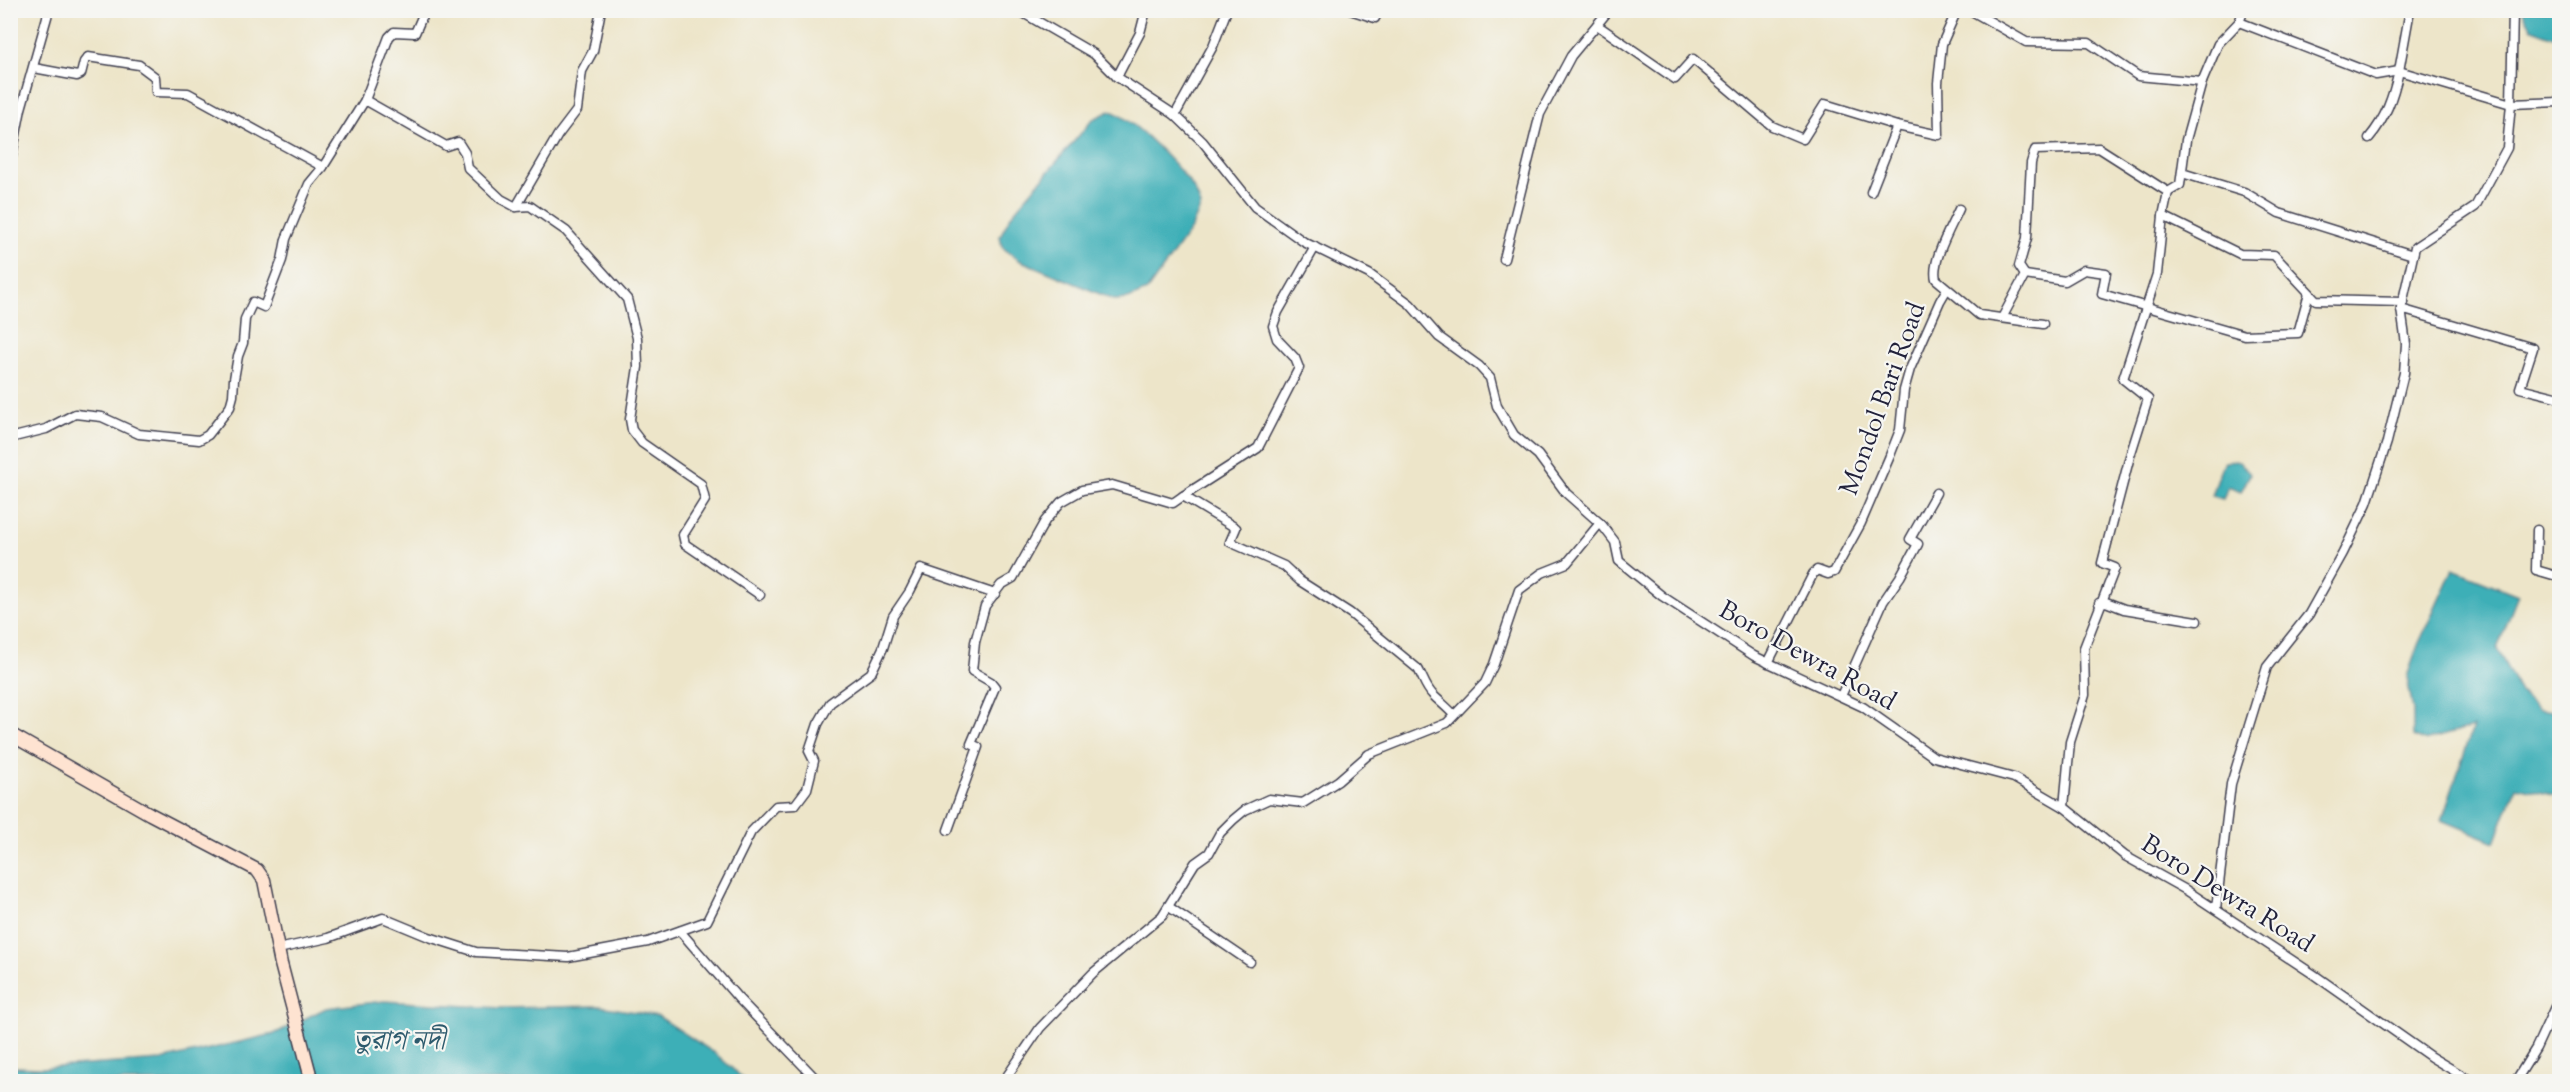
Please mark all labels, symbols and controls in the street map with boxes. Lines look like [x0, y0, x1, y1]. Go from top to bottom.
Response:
street label: Mondol Bari Road [1832, 297, 1936, 501]
street label: Boro Dewra Road [1712, 593, 1903, 721]
street label: Boro Dewra Road [2133, 827, 2321, 963]
water label: তুরাগ নদী [353, 1023, 448, 1062]

